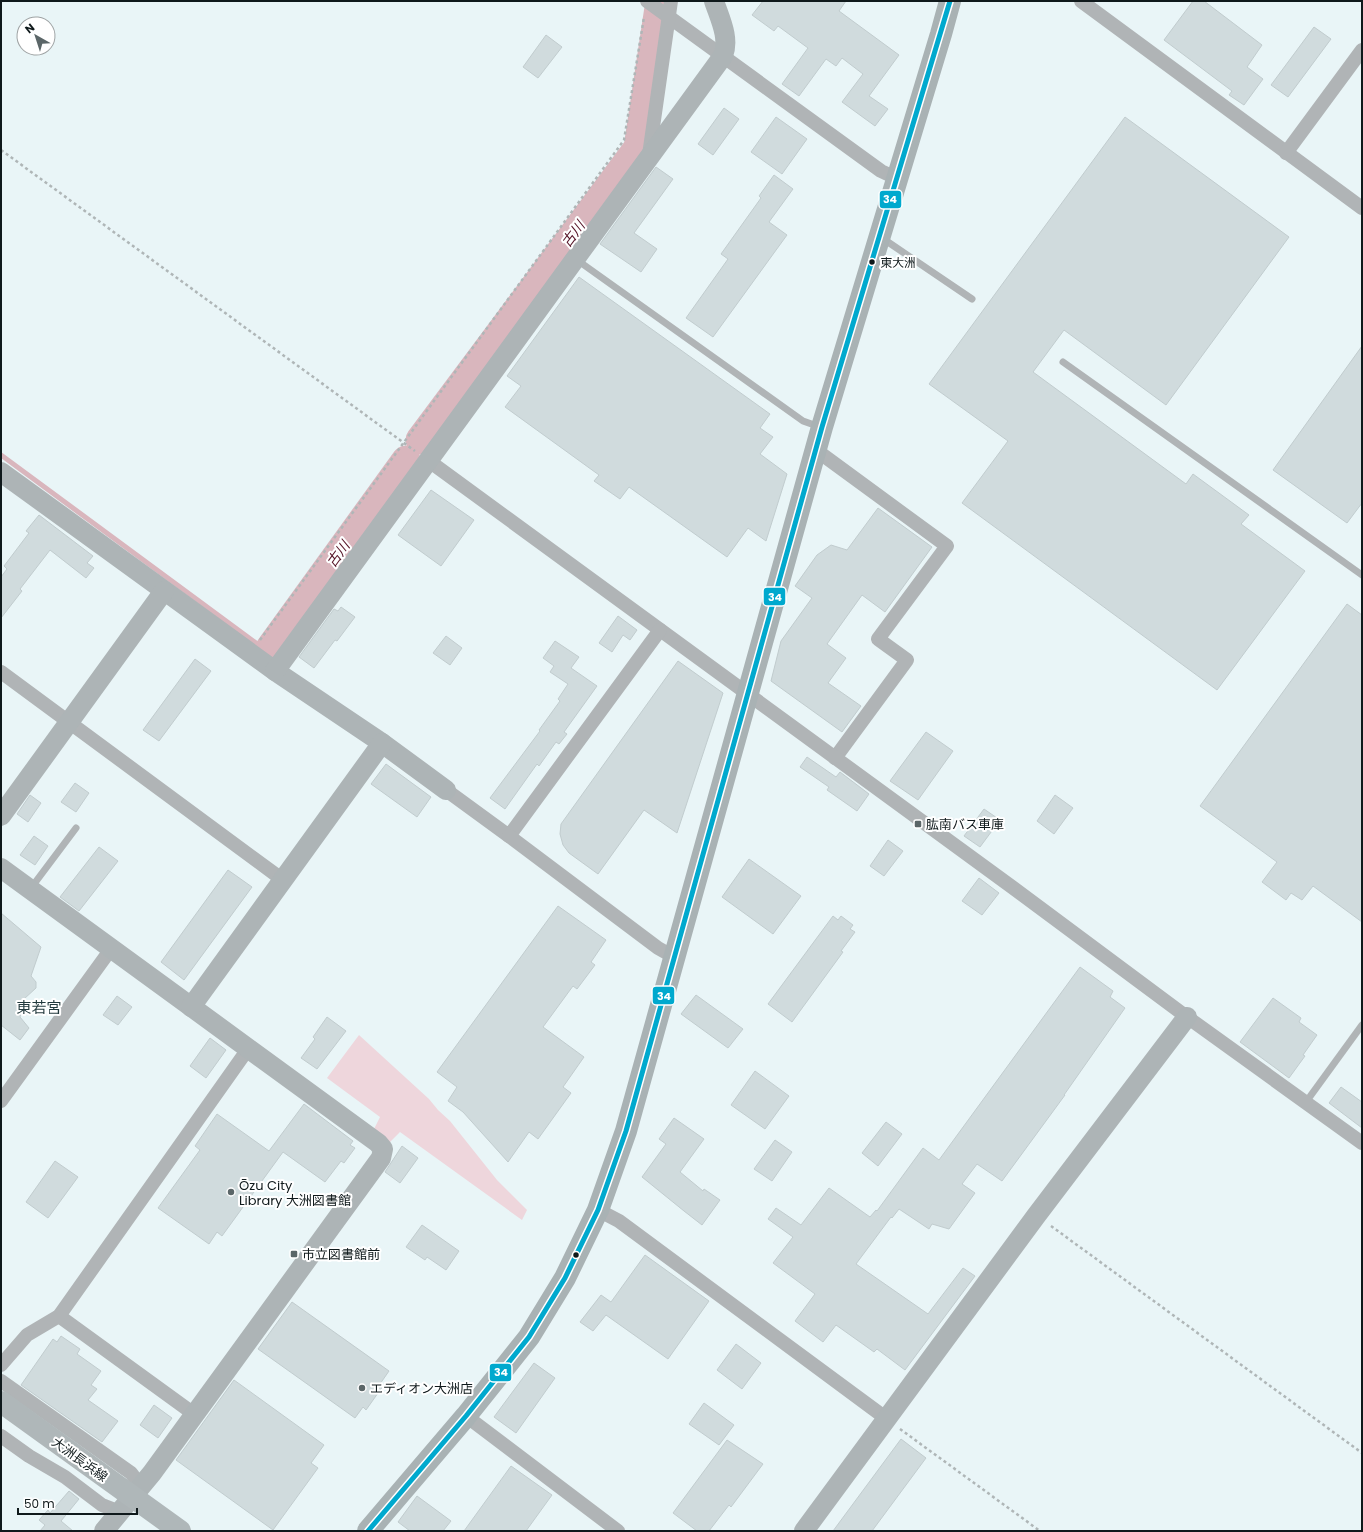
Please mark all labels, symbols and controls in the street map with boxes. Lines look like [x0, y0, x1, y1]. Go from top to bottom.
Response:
north arrow [16, 16, 56, 56]
text: N [21, 19, 38, 37]
line badge: 34 [879, 190, 902, 209]
text: 34 [883, 191, 898, 207]
water label: 古川 [557, 215, 591, 251]
place label: 東大洲 [880, 254, 916, 271]
marker: 東大洲 [867, 257, 877, 267]
water label: 古川 [322, 535, 355, 571]
line badge: 34 [763, 587, 786, 606]
text: 34 [768, 589, 783, 605]
place label: 肱南バス車庫 [926, 815, 1004, 834]
marker: 肱南バス車庫 [913, 819, 923, 829]
line badge: 34 [652, 986, 675, 1005]
text: 34 [657, 988, 672, 1004]
district label: 東若宮 [16, 997, 62, 1018]
place label: Ōzu City Library 大洲図書館 [239, 1176, 351, 1210]
marker: Ōzu City Library 大洲図書館 [226, 1187, 236, 1197]
place label: 市立図書館前 [302, 1245, 380, 1264]
marker: 市立図書館前 [289, 1249, 299, 1259]
unlabelled marker [571, 1250, 581, 1260]
line badge: 34 [489, 1363, 512, 1382]
text: 34 [494, 1364, 509, 1380]
place label: エディオン大洲店 [370, 1379, 473, 1398]
marker: エディオン大洲店 [357, 1383, 367, 1393]
street label: 大洲長浜線 [48, 1433, 112, 1486]
scale bar [18, 1490, 137, 1516]
text: 50 m [24, 1495, 55, 1512]

